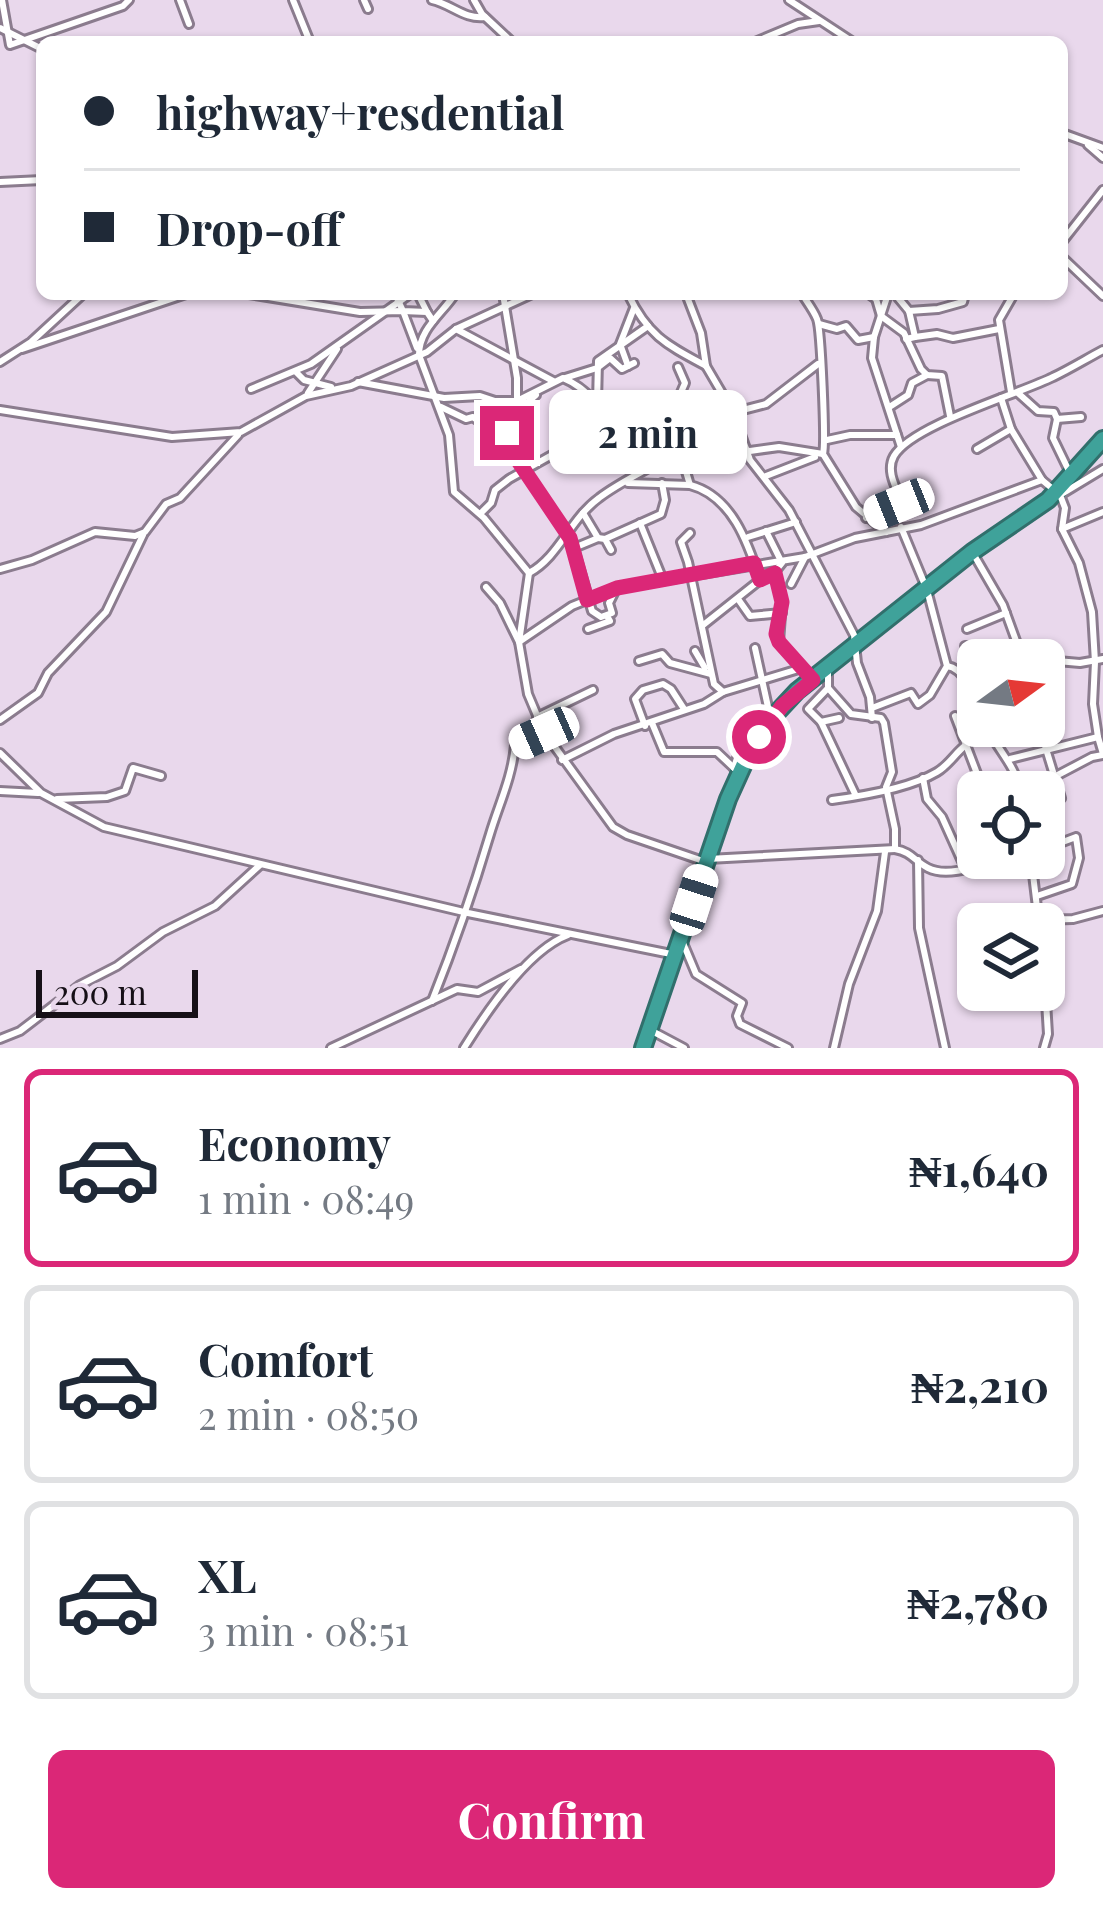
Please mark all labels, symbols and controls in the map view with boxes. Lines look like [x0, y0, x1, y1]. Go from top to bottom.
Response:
text: highway+resdential [156, 81, 564, 141]
text: Drop-off [156, 197, 342, 257]
callout: 2 min [549, 391, 747, 475]
route end [480, 406, 534, 460]
text: 2 min [598, 406, 698, 458]
car [859, 474, 939, 534]
north arrow [957, 639, 1065, 747]
map controls [957, 639, 1065, 1011]
car [504, 702, 584, 764]
route start [732, 710, 786, 764]
button: locate [957, 771, 1065, 879]
car [666, 860, 722, 940]
button: layers [957, 903, 1065, 1011]
scale bar [36, 964, 198, 1017]
text: 200 m [54, 969, 147, 1013]
text: Economy [198, 1112, 391, 1172]
icon: car [54, 1114, 162, 1222]
text: ₦1,640 [909, 1138, 1049, 1198]
text: 1 min · 08:49 [198, 1172, 414, 1224]
text: Comfort [198, 1328, 373, 1388]
icon: car [54, 1330, 162, 1438]
text: ₦2,210 [911, 1354, 1049, 1414]
text: 2 min · 08:50 [198, 1388, 419, 1440]
text: XL [198, 1544, 257, 1604]
icon: car [54, 1546, 162, 1654]
text: ₦2,780 [907, 1570, 1049, 1630]
text: 3 min · 08:51 [198, 1604, 409, 1656]
button: Confirm [48, 1750, 1055, 1888]

